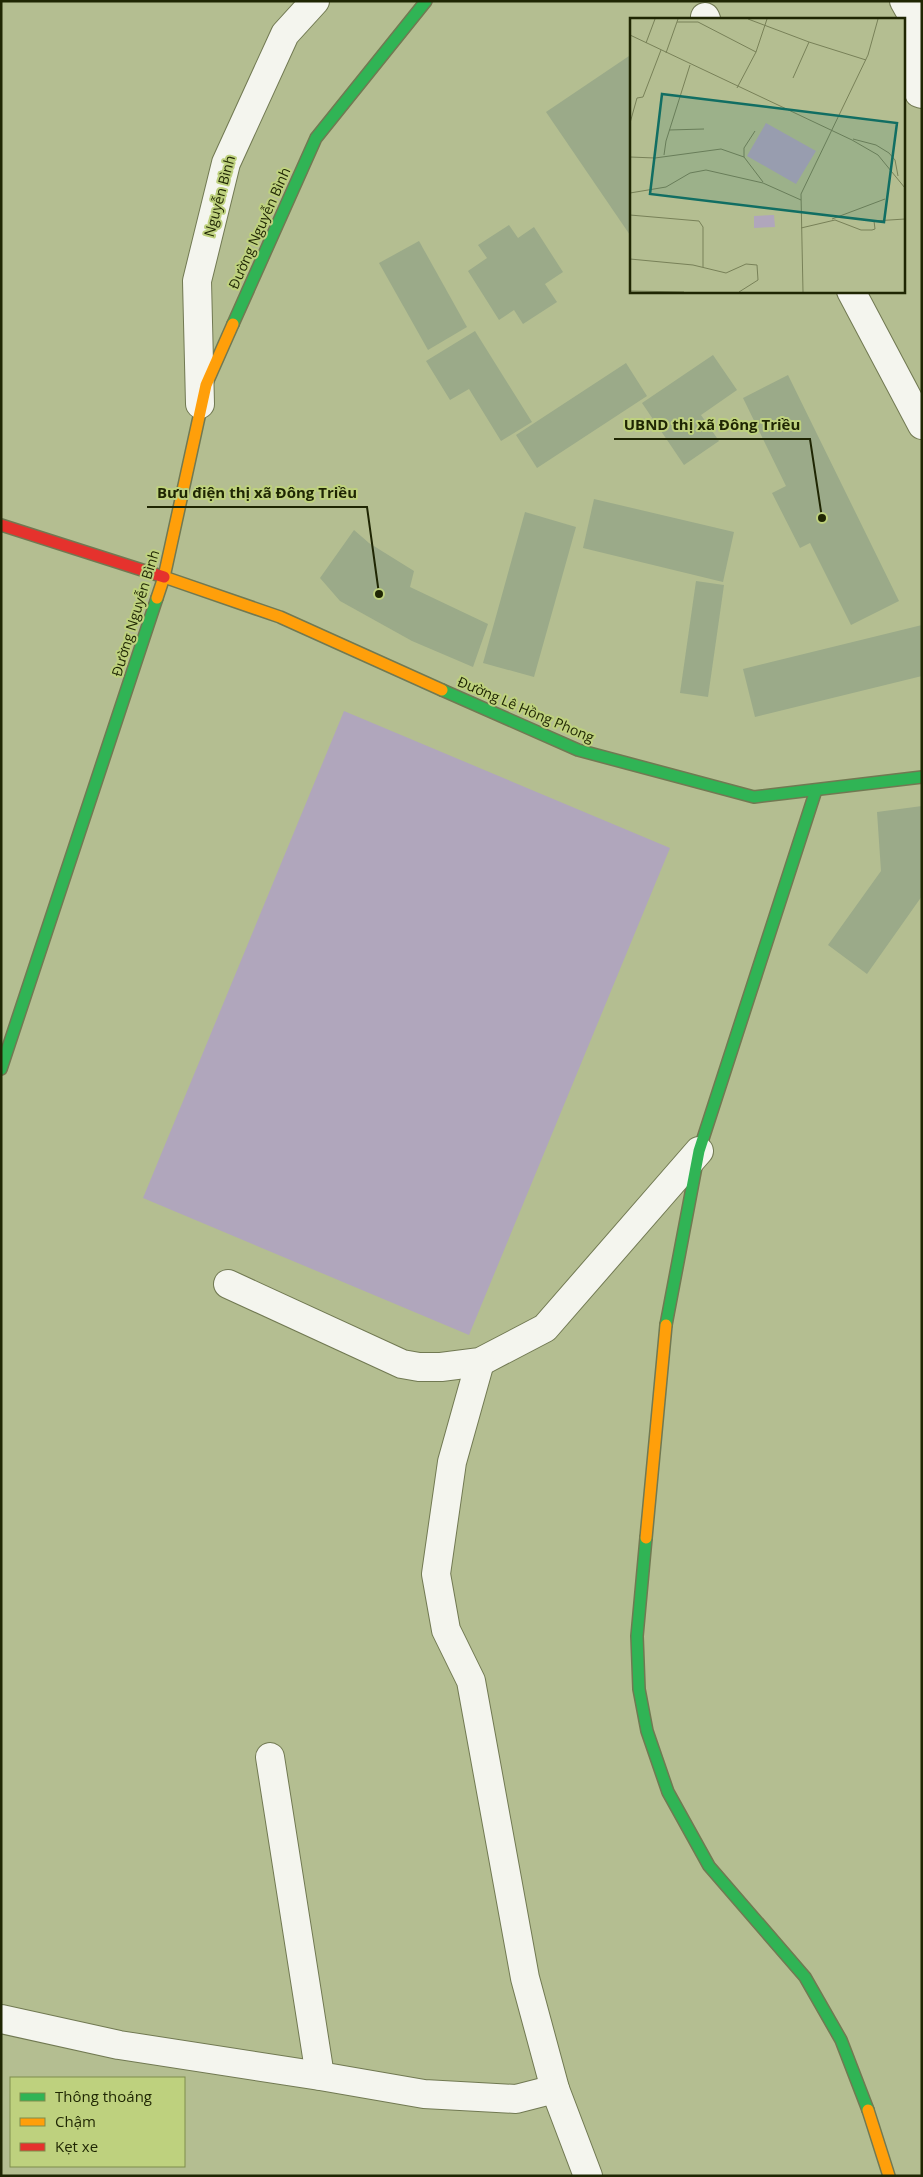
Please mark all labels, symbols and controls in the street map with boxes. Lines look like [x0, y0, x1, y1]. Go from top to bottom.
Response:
inset map [630, 18, 906, 292]
street label: Nguyễn Bình [199, 153, 239, 239]
street label: Đường Nguyễn Bình [224, 164, 294, 292]
callout: UBND thị xã Đông Triều [614, 409, 810, 439]
text: UBND thị xã Đông Triều [624, 414, 800, 434]
callout: Bưu điện thị xã Đông Triều [147, 477, 367, 507]
text: Bưu điện thị xã Đông Triều [157, 482, 357, 502]
street label: Đường Nguyễn Bình [107, 547, 163, 679]
street label: Đường Lê Hồng Phong [455, 672, 598, 747]
legend [10, 2077, 185, 2167]
text: Thông thoáng [55, 2086, 152, 2106]
text: Chậm [55, 2111, 96, 2131]
text: Kẹt xe [55, 2136, 98, 2156]

